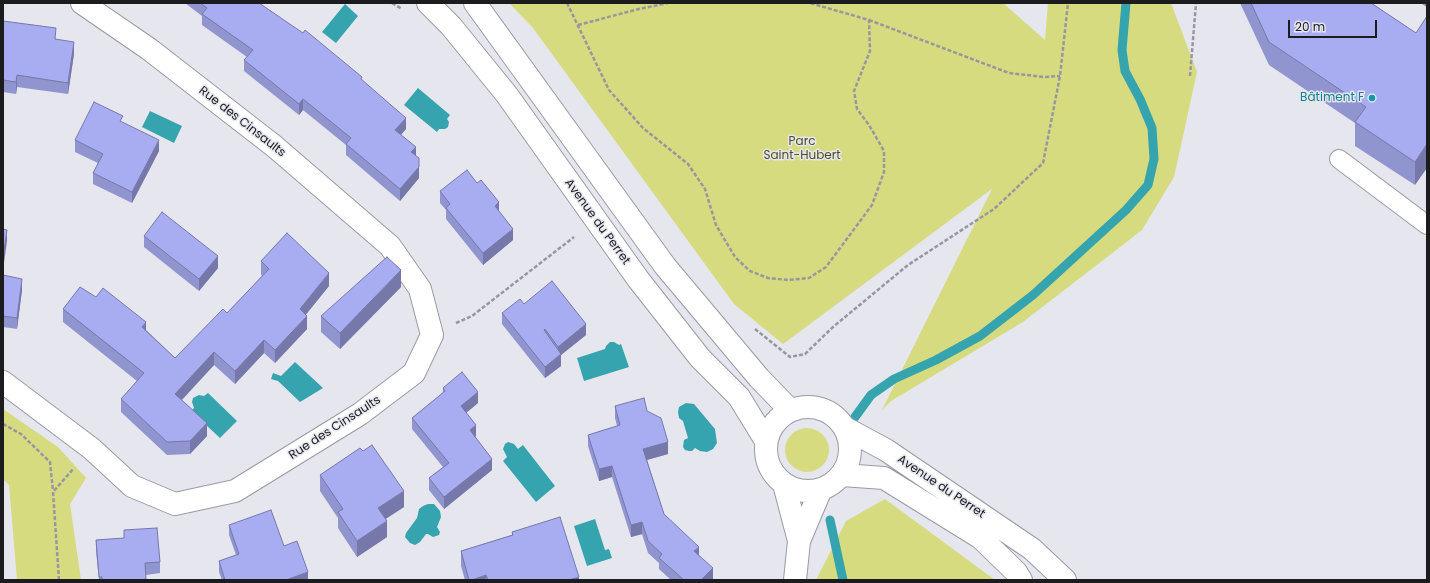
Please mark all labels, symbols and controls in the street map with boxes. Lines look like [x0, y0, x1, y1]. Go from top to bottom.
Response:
scale bar [1290, 12, 1379, 38]
text: 20 m [1295, 18, 1325, 35]
street label: Rue des Cinsaults [196, 84, 288, 160]
place label: Bâtiment F [1300, 91, 1364, 105]
marker: Bâtiment F [1367, 93, 1377, 103]
park label: Parc Saint-Hubert [763, 135, 841, 163]
street label: Avenue du Perret [561, 176, 633, 268]
street label: Rue des Cinsaults [287, 393, 383, 463]
street label: Avenue du Perret [895, 452, 987, 522]

